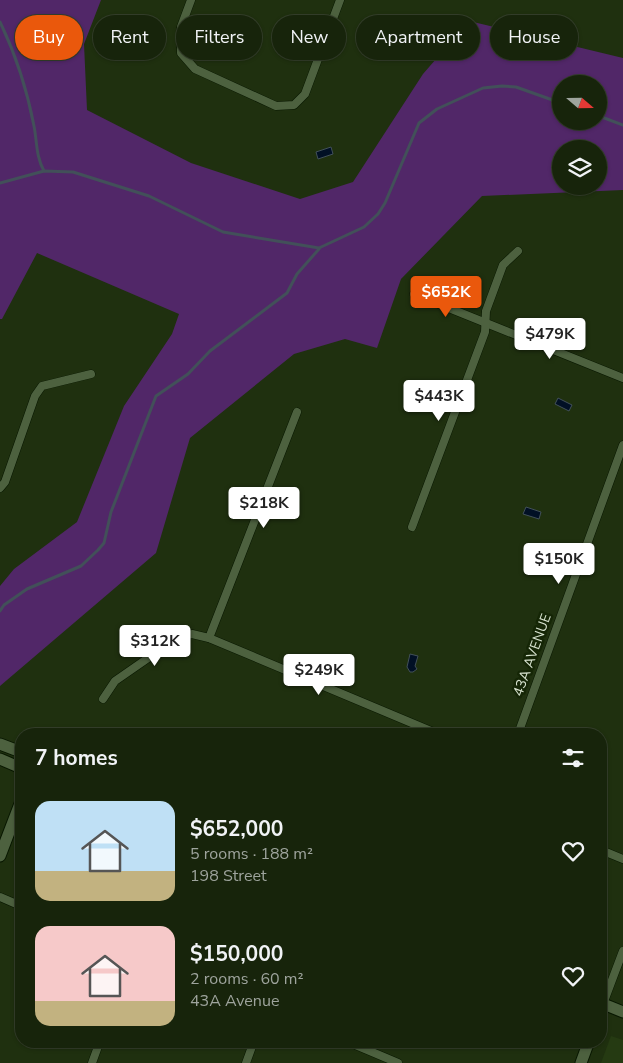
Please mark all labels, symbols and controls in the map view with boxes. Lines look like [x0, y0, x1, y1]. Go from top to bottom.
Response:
chip: Buy [15, 15, 83, 60]
chip: Rent [93, 15, 166, 60]
chip: Filters [176, 15, 262, 60]
chip: New [272, 15, 346, 60]
chip: Apartment [356, 15, 480, 60]
chip: House [490, 15, 578, 60]
north arrow [552, 75, 608, 130]
map controls [552, 75, 607, 195]
button: layers [552, 140, 607, 195]
pin: $652K [411, 276, 481, 318]
text: $652K [421, 281, 471, 303]
pin: $479K [515, 318, 585, 360]
text: $479K [525, 323, 575, 345]
pin: $443K [404, 380, 474, 422]
text: $443K [414, 385, 464, 407]
pin: $218K [229, 486, 299, 529]
text: $218K [239, 492, 289, 514]
pin: $150K [524, 542, 594, 585]
text: $150K [534, 548, 584, 570]
street label: 43A AVENUE [508, 611, 556, 699]
pin: $312K [120, 624, 190, 667]
text: $312K [130, 630, 180, 652]
pin: $249K [284, 654, 354, 696]
text: $249K [294, 659, 344, 681]
text: 7 homes [35, 744, 118, 772]
icon: filters [559, 744, 587, 772]
text: $652,000 [190, 815, 283, 843]
icon: home [75, 821, 135, 881]
icon: heart [559, 837, 587, 865]
text: 5 rooms · 188 m² [190, 843, 313, 865]
text: 198 Street [190, 865, 267, 887]
text: $150,000 [190, 940, 283, 968]
icon: home [75, 946, 135, 1006]
icon: heart [559, 962, 587, 990]
text: 2 rooms · 60 m² [190, 968, 303, 990]
text: 43A Avenue [190, 990, 279, 1012]

